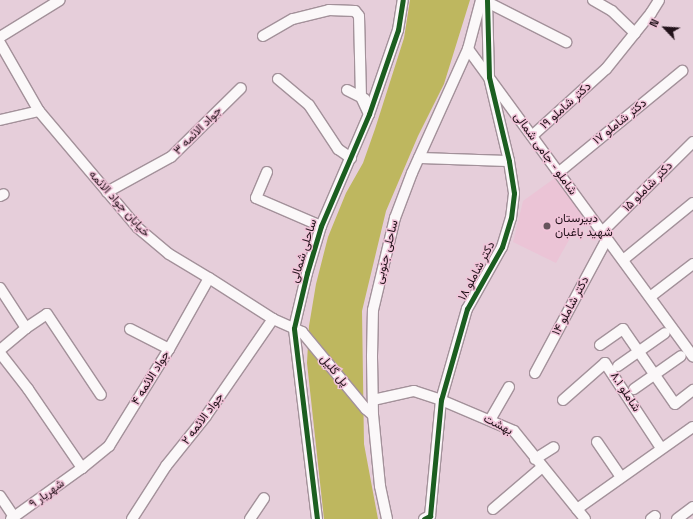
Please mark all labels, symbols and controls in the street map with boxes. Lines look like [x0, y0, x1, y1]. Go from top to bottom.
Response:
north arrow [645, 8, 685, 48]
text: N [646, 17, 662, 29]
street label: دکتر شاملو ۱۹ [538, 79, 594, 133]
street label: دکتر شاملو ۱۷ [590, 96, 650, 148]
street label: جواد الائمه ۳ [171, 104, 225, 158]
street label: شاملو - جامی شمالی [510, 110, 580, 198]
street label: دکتر شاملو ۱۵ [620, 159, 676, 215]
street label: خیابان جواد الائمه [85, 168, 153, 240]
place label: دبیرستان شهید باغبان [555, 212, 613, 240]
street label: ساحلی شمالی [287, 217, 321, 285]
street label: ساحلی جنوبی [372, 219, 402, 285]
marker: دبیرستان شهید باغبان [542, 221, 552, 231]
street label: دکتر شاملو ۱۸ [455, 239, 499, 303]
street label: دکتر شاملو ۱۴ [550, 274, 592, 338]
street label: جواد الائمه ۴ [129, 348, 173, 408]
street label: پل گلیل [317, 352, 351, 390]
street label: شاملو ۸.۱ [607, 369, 643, 415]
street label: جواد الائمه ۲ [179, 390, 227, 448]
street label: بهشت [481, 412, 515, 438]
street label: شهریار ۹ [27, 476, 67, 512]

